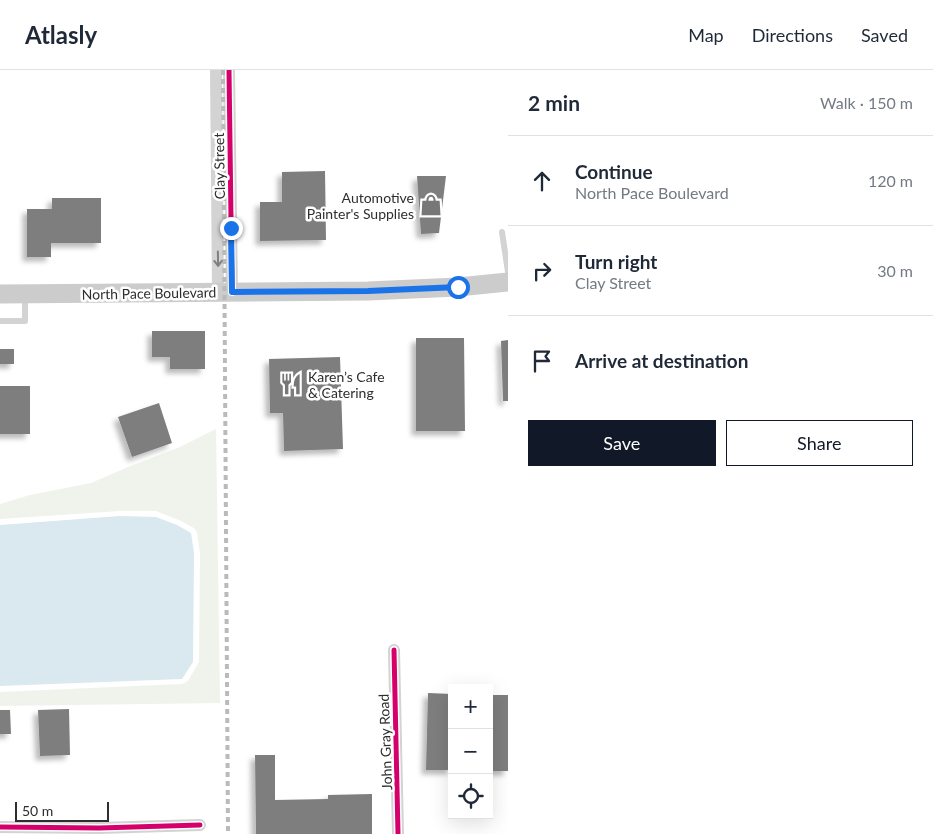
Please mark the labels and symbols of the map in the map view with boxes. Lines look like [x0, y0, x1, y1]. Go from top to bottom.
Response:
street label: Clay Street [210, 132, 228, 200]
place label: Automotive Painter's Supplies [307, 189, 414, 222]
shop icon: Automotive Painter's Supplies [418, 192, 444, 218]
route end [220, 217, 243, 240]
one-way arrow [213, 250, 223, 266]
route start [447, 276, 470, 299]
street label: North Pace Boulevard [82, 283, 216, 303]
place label: Karen’s Cafe & Catering [308, 368, 385, 401]
restaurant icon: Karen’s Cafe & Catering [278, 371, 304, 397]
street label: John Gray Road [375, 694, 395, 790]
scale bar [15, 799, 109, 822]

